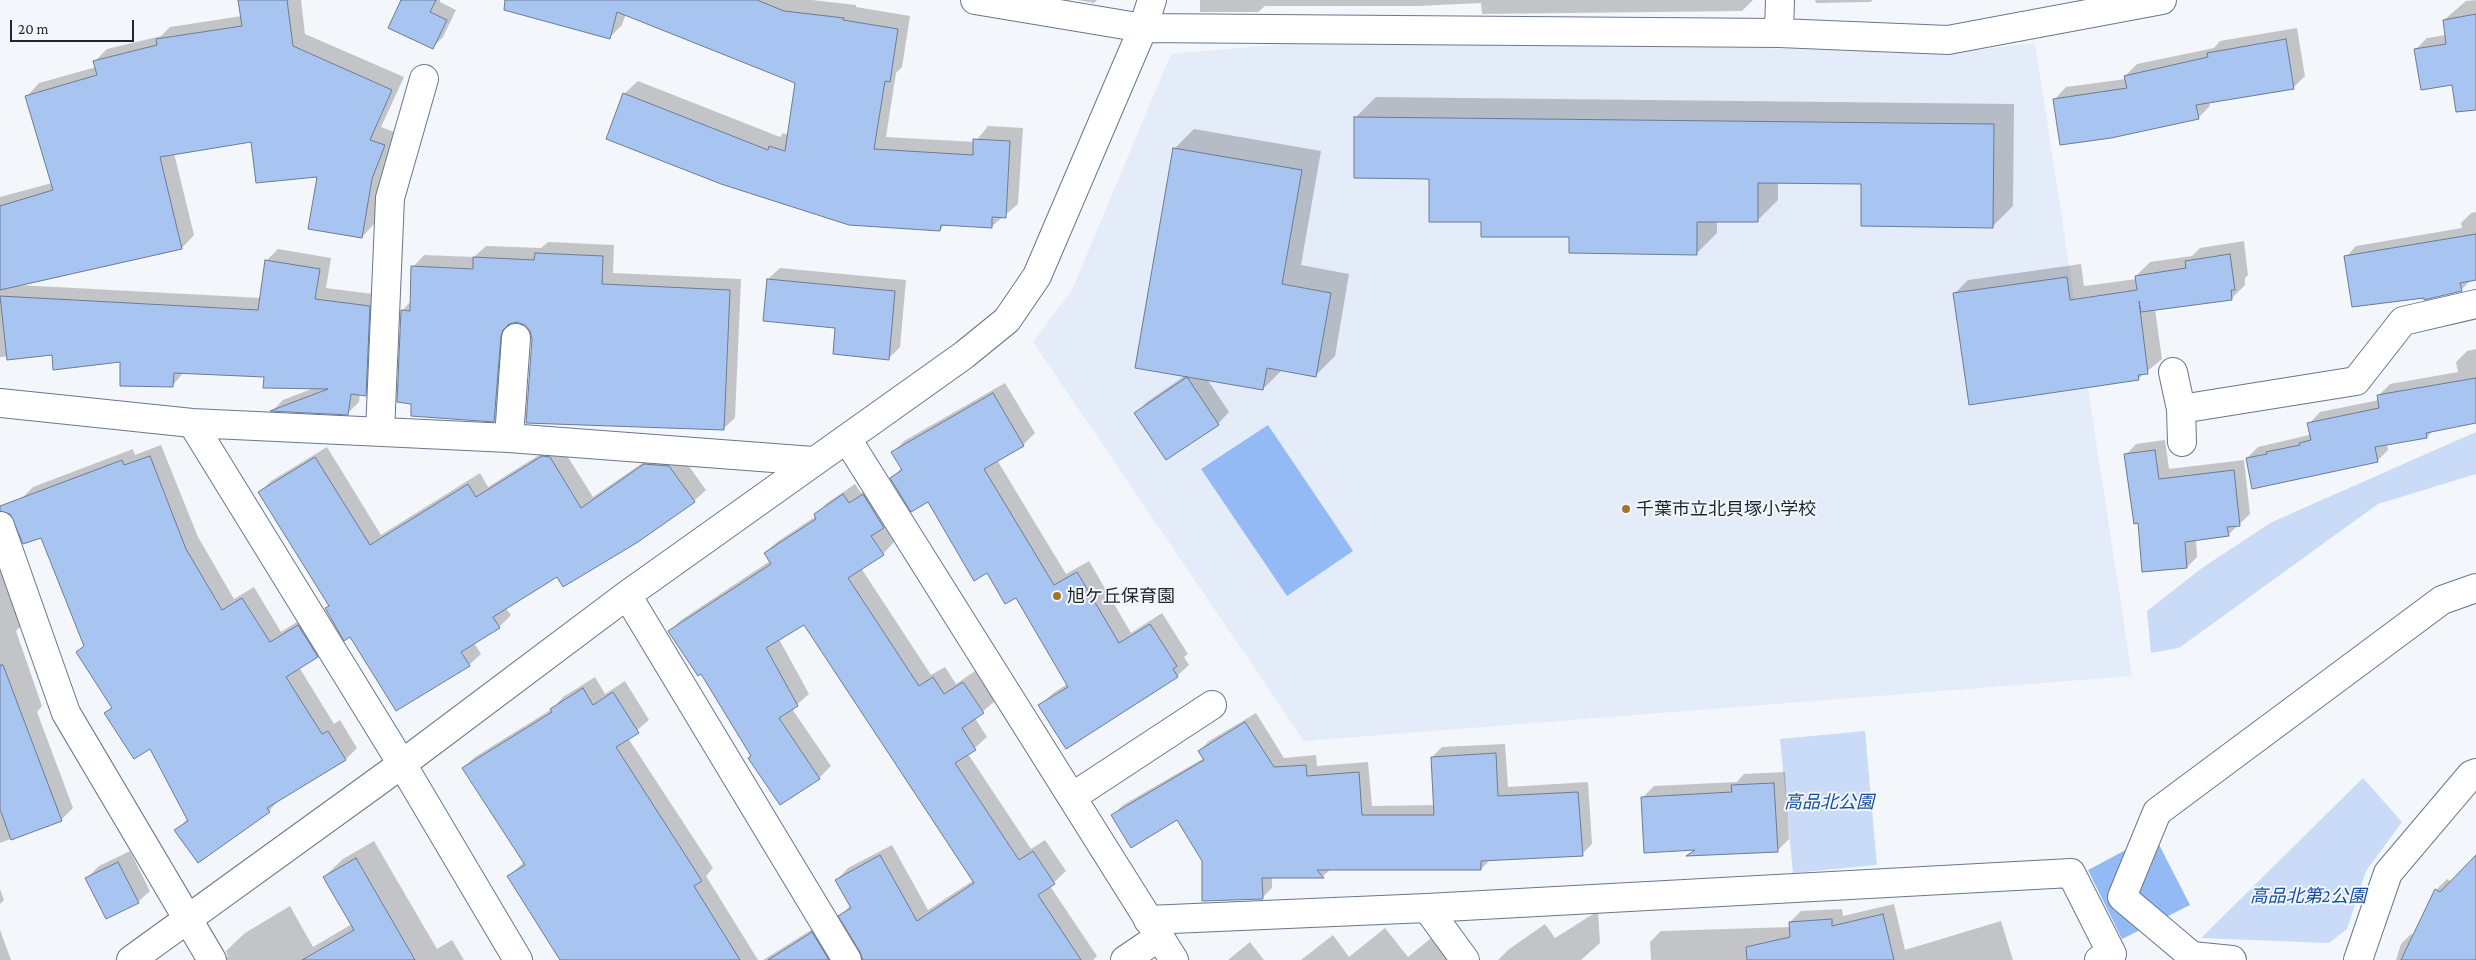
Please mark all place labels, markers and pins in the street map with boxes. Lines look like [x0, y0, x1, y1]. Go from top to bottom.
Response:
place label: 千葉市立北貝塚小学校 [1636, 498, 1816, 520]
marker: 千葉市立北貝塚小学校 [1620, 503, 1632, 515]
place label: 旭ケ丘保育園 [1067, 585, 1175, 607]
marker: 旭ケ丘保育園 [1051, 590, 1063, 602]

